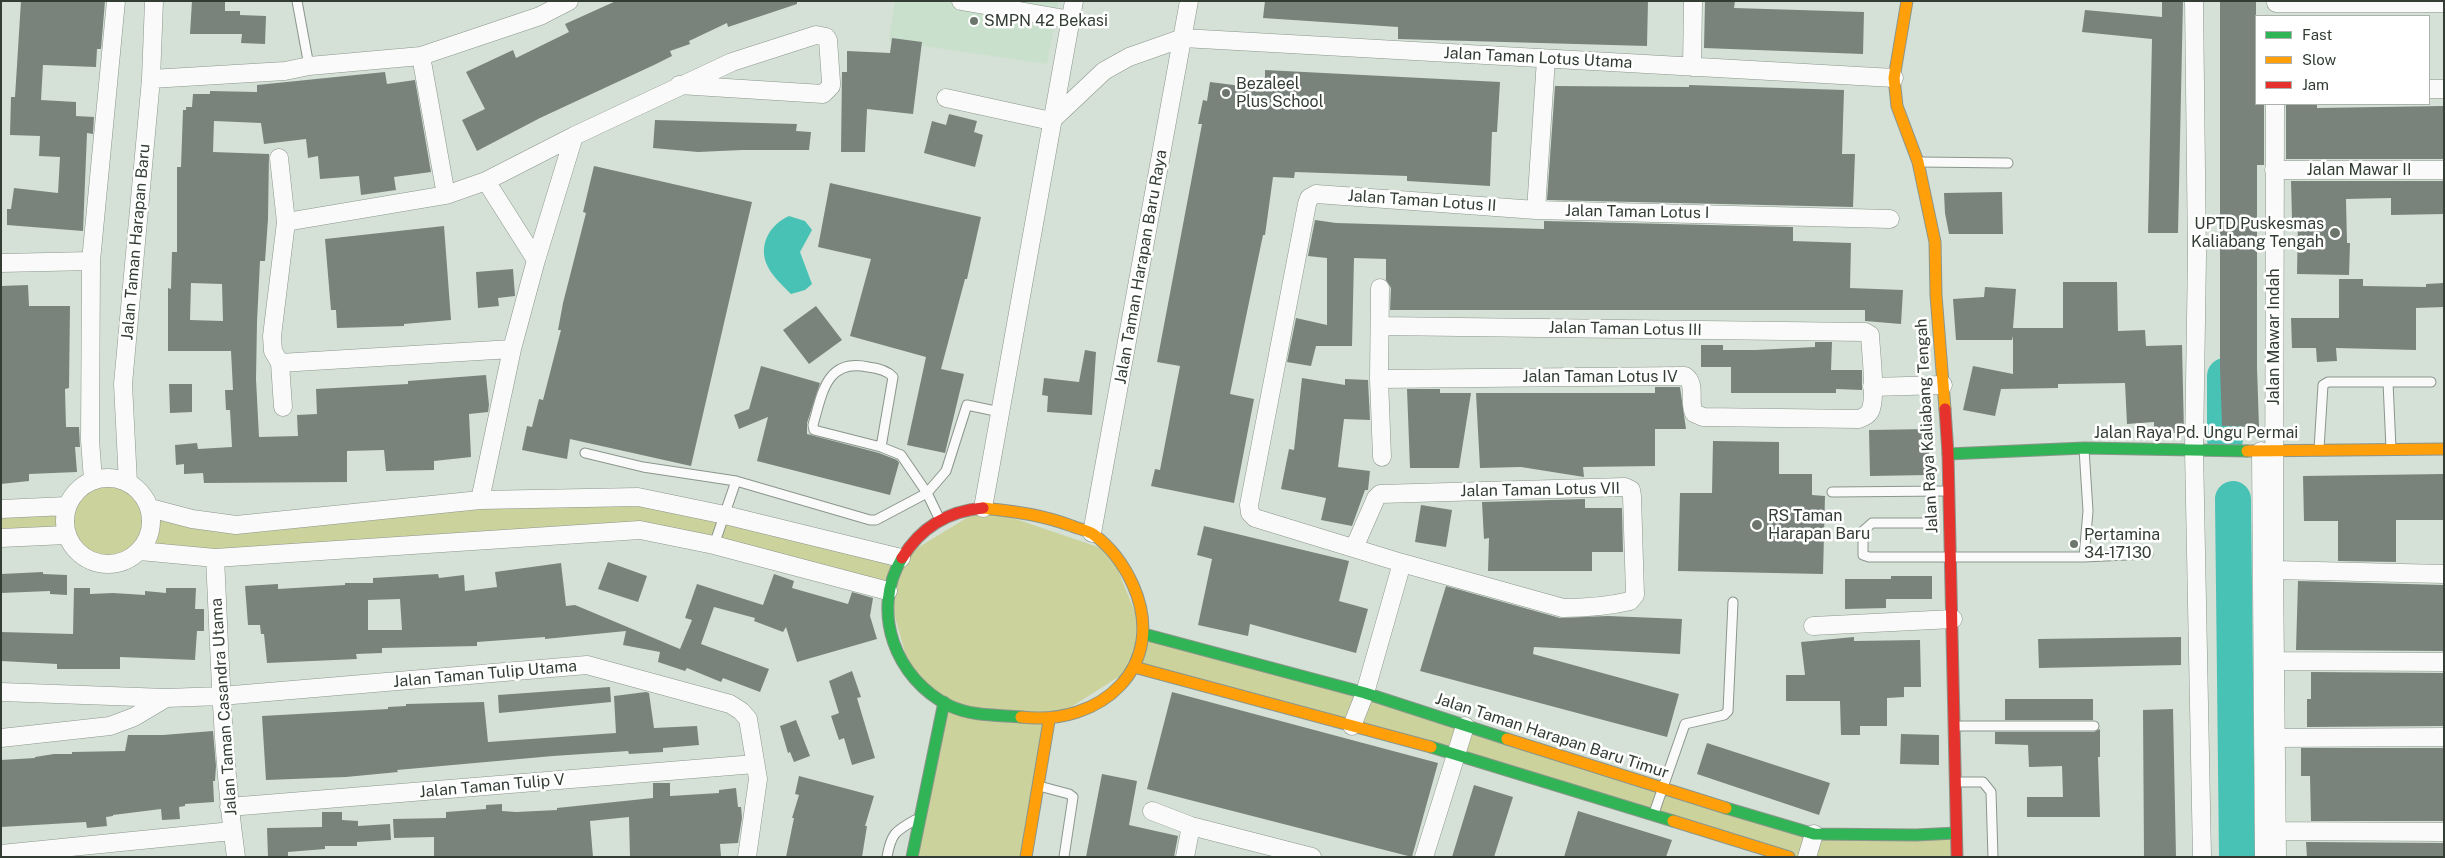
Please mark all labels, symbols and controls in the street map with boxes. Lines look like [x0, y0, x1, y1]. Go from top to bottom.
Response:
place label: SMPN 42 Bekasi [984, 11, 1108, 31]
marker: SMPN 42 Bekasi [968, 15, 980, 27]
legend [2255, 15, 2430, 105]
text: Fast [2302, 26, 2332, 43]
street label: Jalan Taman Lotus Utama [1443, 43, 1633, 73]
text: Slow [2302, 51, 2336, 68]
place label: Bezaleel Plus School [1236, 74, 1324, 112]
text: Jam [2302, 76, 2329, 93]
marker: Bezaleel Plus School [1220, 87, 1232, 99]
street label: Jalan Taman Harapan Baru [118, 143, 154, 341]
street label: Jalan Taman Harapan Baru Raya [1111, 148, 1171, 386]
street label: Jalan Mawar II [2307, 160, 2411, 180]
street label: Jalan Taman Lotus II [1347, 186, 1497, 216]
street label: Jalan Taman Lotus I [1565, 201, 1709, 223]
place label: UPTD Puskesmas Kaliabang Tengah [2191, 214, 2324, 252]
marker: UPTD Puskesmas Kaliabang Tengah [2328, 226, 2342, 240]
street label: Jalan Mawar Indah [2264, 268, 2284, 406]
street label: Jalan Taman Lotus III [1548, 318, 1702, 340]
street label: Jalan Raya Kaliabang Tengah [1912, 318, 1942, 534]
street label: Jalan Taman Lotus IV [1522, 367, 1678, 387]
street label: Jalan Raya Pd. Ungu Permai [2094, 423, 2298, 443]
street label: Jalan Taman Lotus VII [1460, 479, 1620, 501]
place label: RS Taman Harapan Baru [1768, 506, 1870, 544]
marker: RS Taman Harapan Baru [1750, 518, 1764, 532]
place label: Pertamina 34-17130 [2084, 525, 2160, 563]
marker: Pertamina 34-17130 [2068, 538, 2080, 550]
street label: Jalan Taman Casandra Utama [207, 597, 241, 817]
street label: Jalan Taman Tulip Utama [392, 656, 578, 692]
street label: Jalan Taman Harapan Baru Timur [1433, 689, 1671, 783]
street label: Jalan Taman Tulip V [418, 770, 566, 802]

